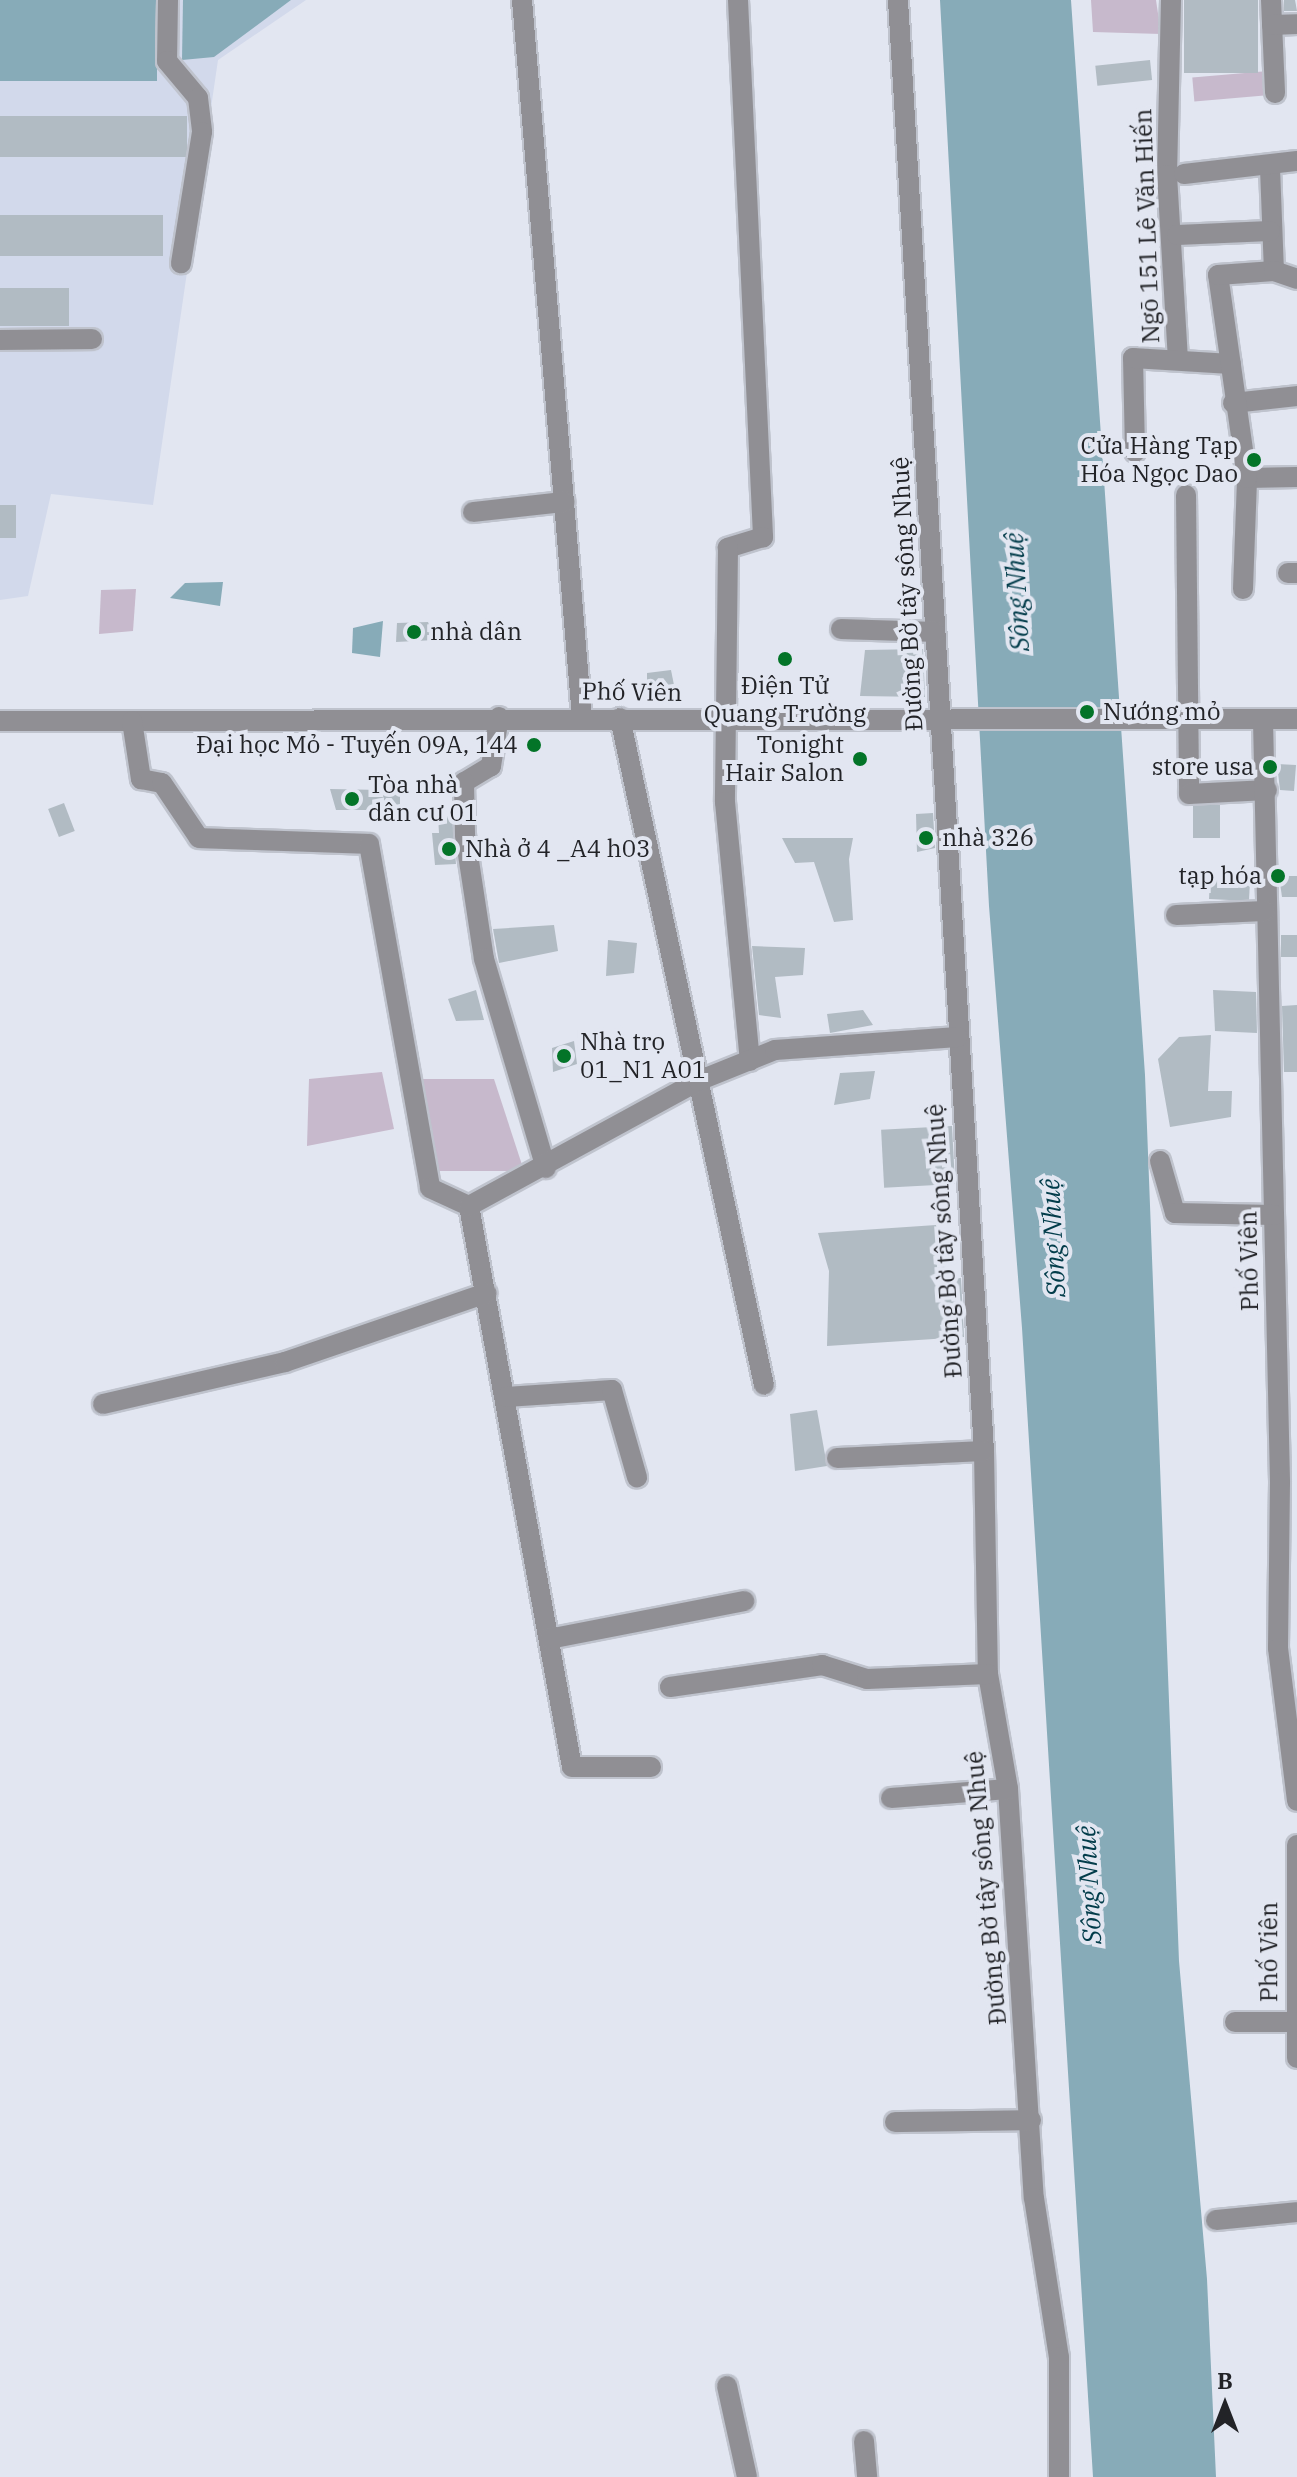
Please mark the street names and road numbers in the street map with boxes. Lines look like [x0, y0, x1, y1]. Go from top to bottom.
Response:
street label: Ngõ 151 Lê Văn Hiến [1129, 108, 1165, 344]
street label: Đường Bờ tây sông Nhuệ [885, 456, 929, 732]
street label: Phố Viên [582, 677, 682, 707]
street label: Đường Bờ tây sông Nhuệ [920, 1103, 968, 1379]
street label: Phố Viên [1234, 1211, 1264, 1311]
street label: Đường Bờ tây sông Nhuệ [960, 1750, 1012, 2026]
street label: Phố Viên [1255, 1902, 1283, 2002]

